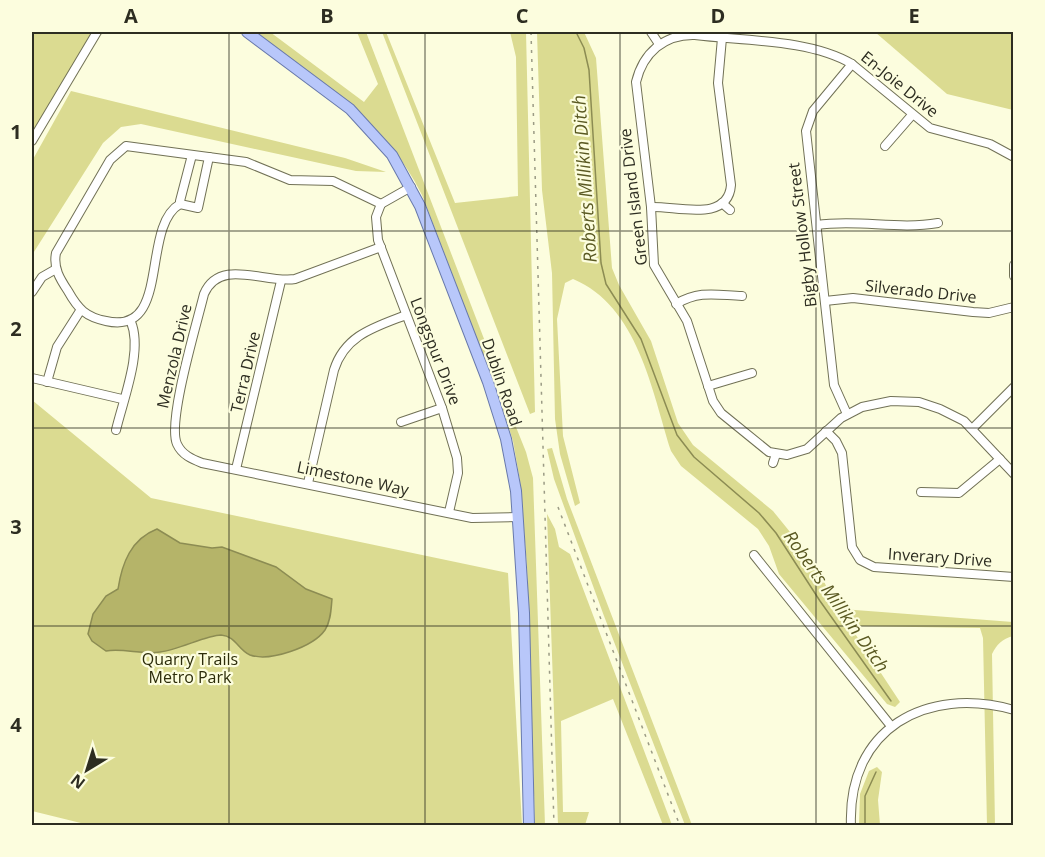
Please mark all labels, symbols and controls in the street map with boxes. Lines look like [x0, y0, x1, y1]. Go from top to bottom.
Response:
text: A [124, 2, 138, 29]
text: B [320, 2, 334, 29]
text: C [516, 2, 529, 29]
text: D [711, 2, 725, 29]
text: E [908, 2, 920, 29]
street label: En-Joie Drive [857, 46, 944, 122]
water label: Roberts Millikin Ditch [566, 94, 602, 264]
text: 1 [10, 118, 22, 145]
street label: Green Island Drive [614, 127, 652, 267]
street label: Bigby Hollow Street [782, 161, 822, 308]
street label: Silverado Drive [864, 274, 978, 308]
street label: Longspur Drive [405, 294, 467, 408]
street label: Menzola Drive [151, 302, 197, 410]
text: 2 [10, 315, 22, 342]
street label: Terra Drive [225, 329, 265, 415]
street label: Dublin Road [477, 335, 527, 429]
street label: Limestone Way [295, 455, 412, 501]
text: 3 [10, 513, 22, 540]
water label: Roberts Millikin Ditch [779, 525, 895, 677]
street label: Inverary Drive [887, 542, 993, 572]
park label: Quarry Trails Metro Park [142, 648, 238, 688]
text: 4 [10, 711, 22, 738]
north arrow [57, 740, 117, 800]
text: N [66, 769, 90, 794]

